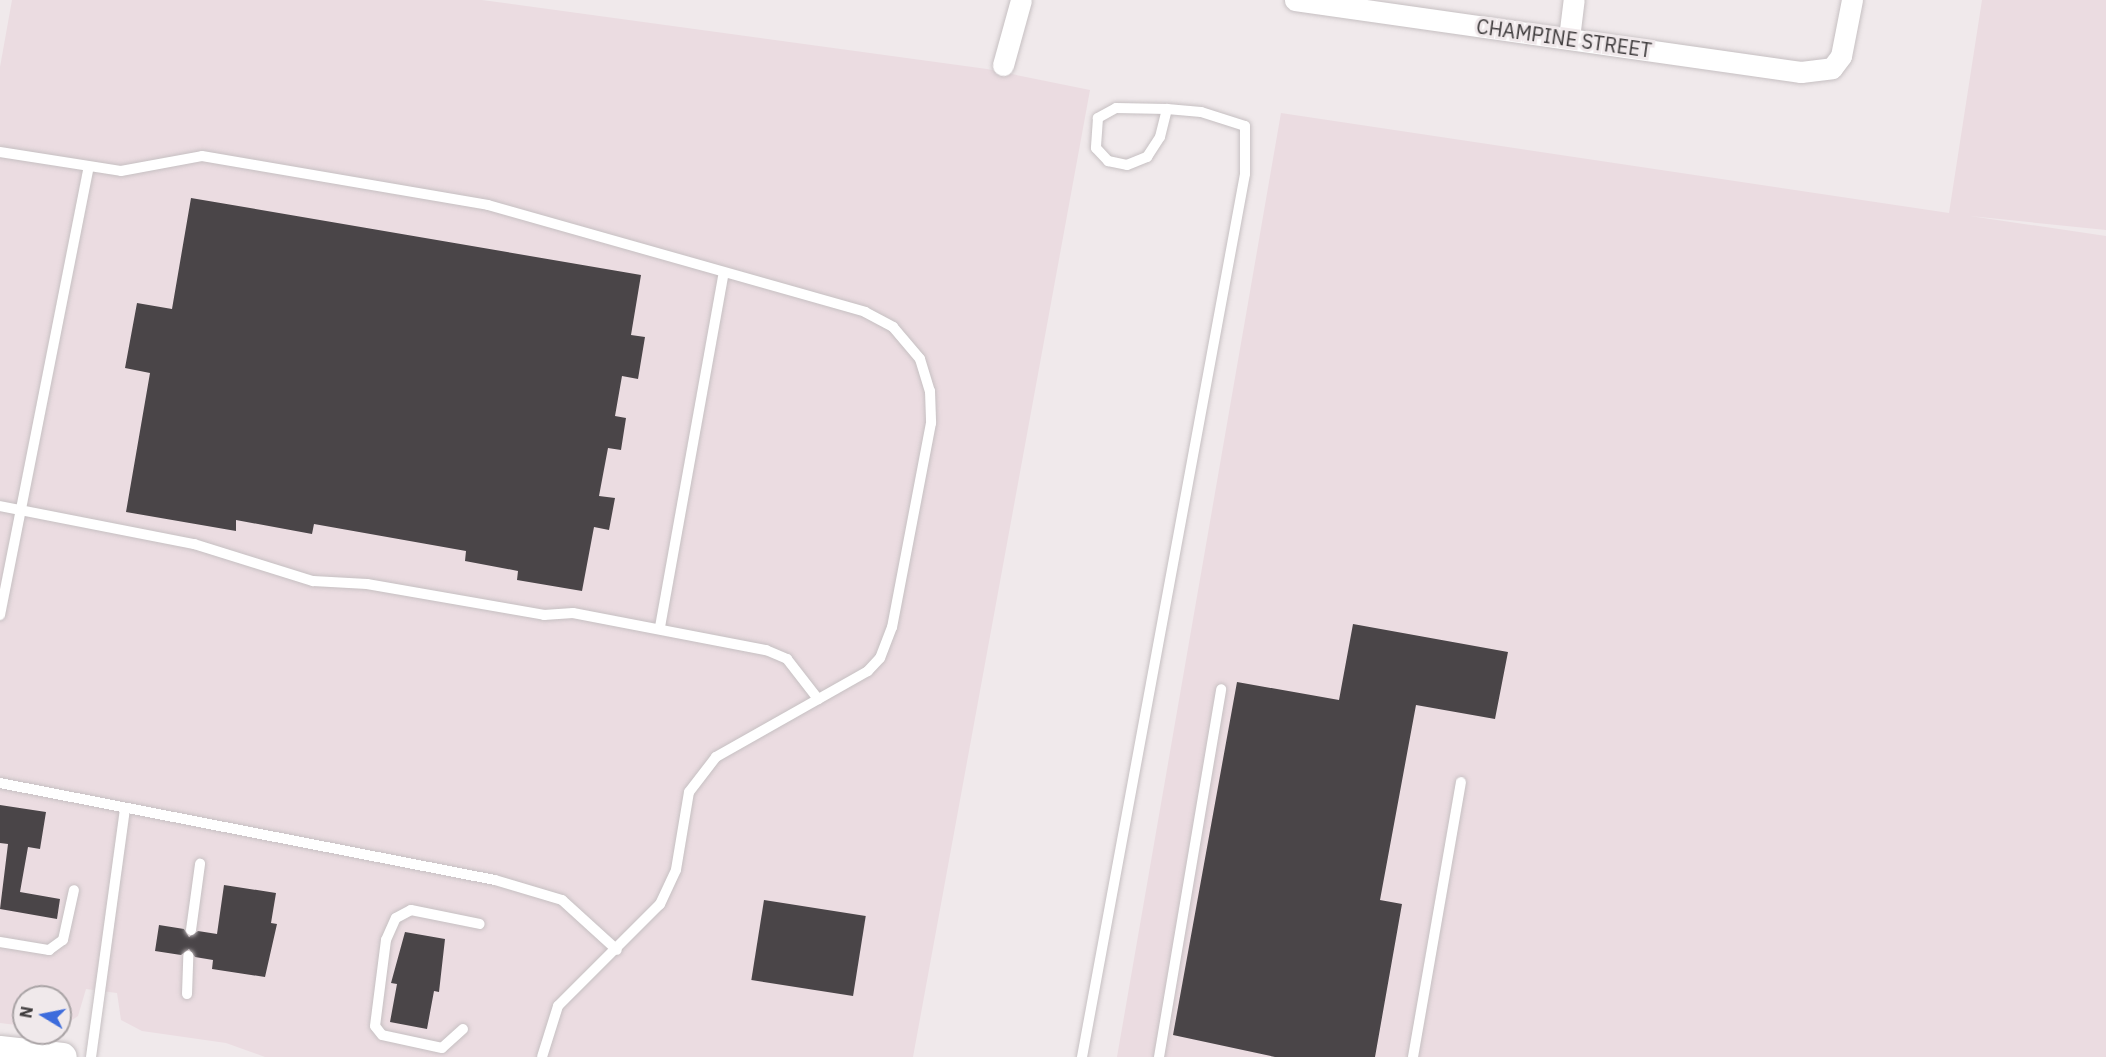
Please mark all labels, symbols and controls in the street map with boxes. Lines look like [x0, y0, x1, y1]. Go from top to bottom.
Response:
street label: CHAMPINE STREET [1475, 14, 1653, 62]
north arrow [12, 985, 72, 1045]
text: N [15, 1005, 37, 1020]

